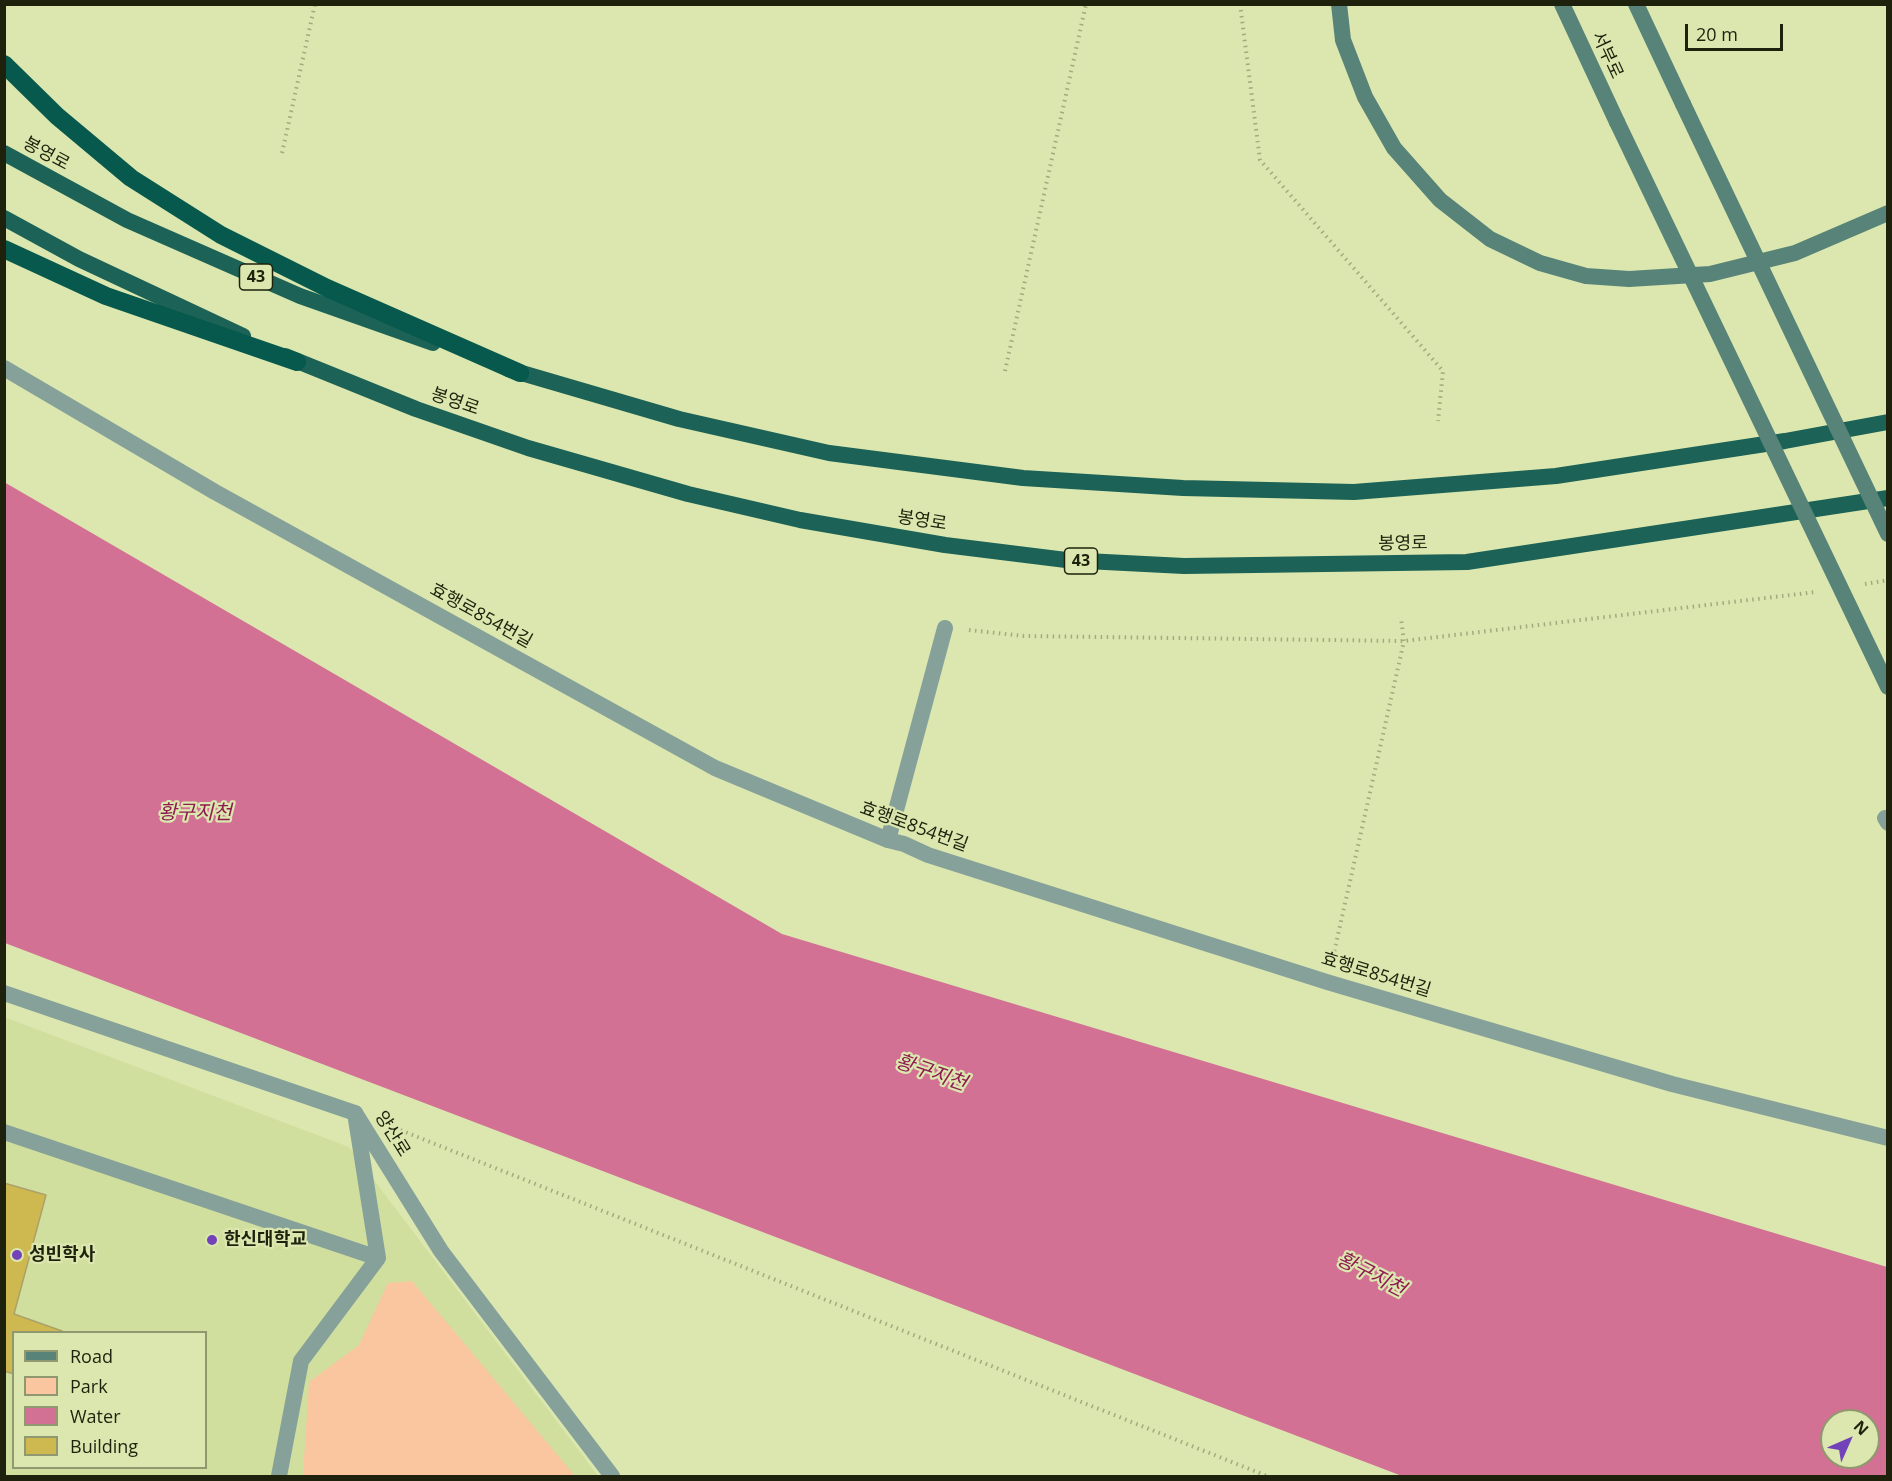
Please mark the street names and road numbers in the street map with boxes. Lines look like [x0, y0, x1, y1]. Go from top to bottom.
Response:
street label: 서부로 [1587, 28, 1627, 82]
street label: 봉영로 [19, 133, 73, 175]
road number: 43 [240, 264, 272, 290]
street label: 봉영로 [428, 384, 482, 420]
street label: 봉영로 [896, 506, 948, 536]
street label: 봉영로 [1378, 533, 1428, 555]
road number: 43 [1064, 548, 1098, 574]
street label: 효행로854번길 [426, 579, 536, 653]
street label: 효행로854번길 [857, 797, 971, 857]
street label: 효행로854번길 [1318, 948, 1434, 1002]
street label: 양산로 [370, 1107, 414, 1161]

